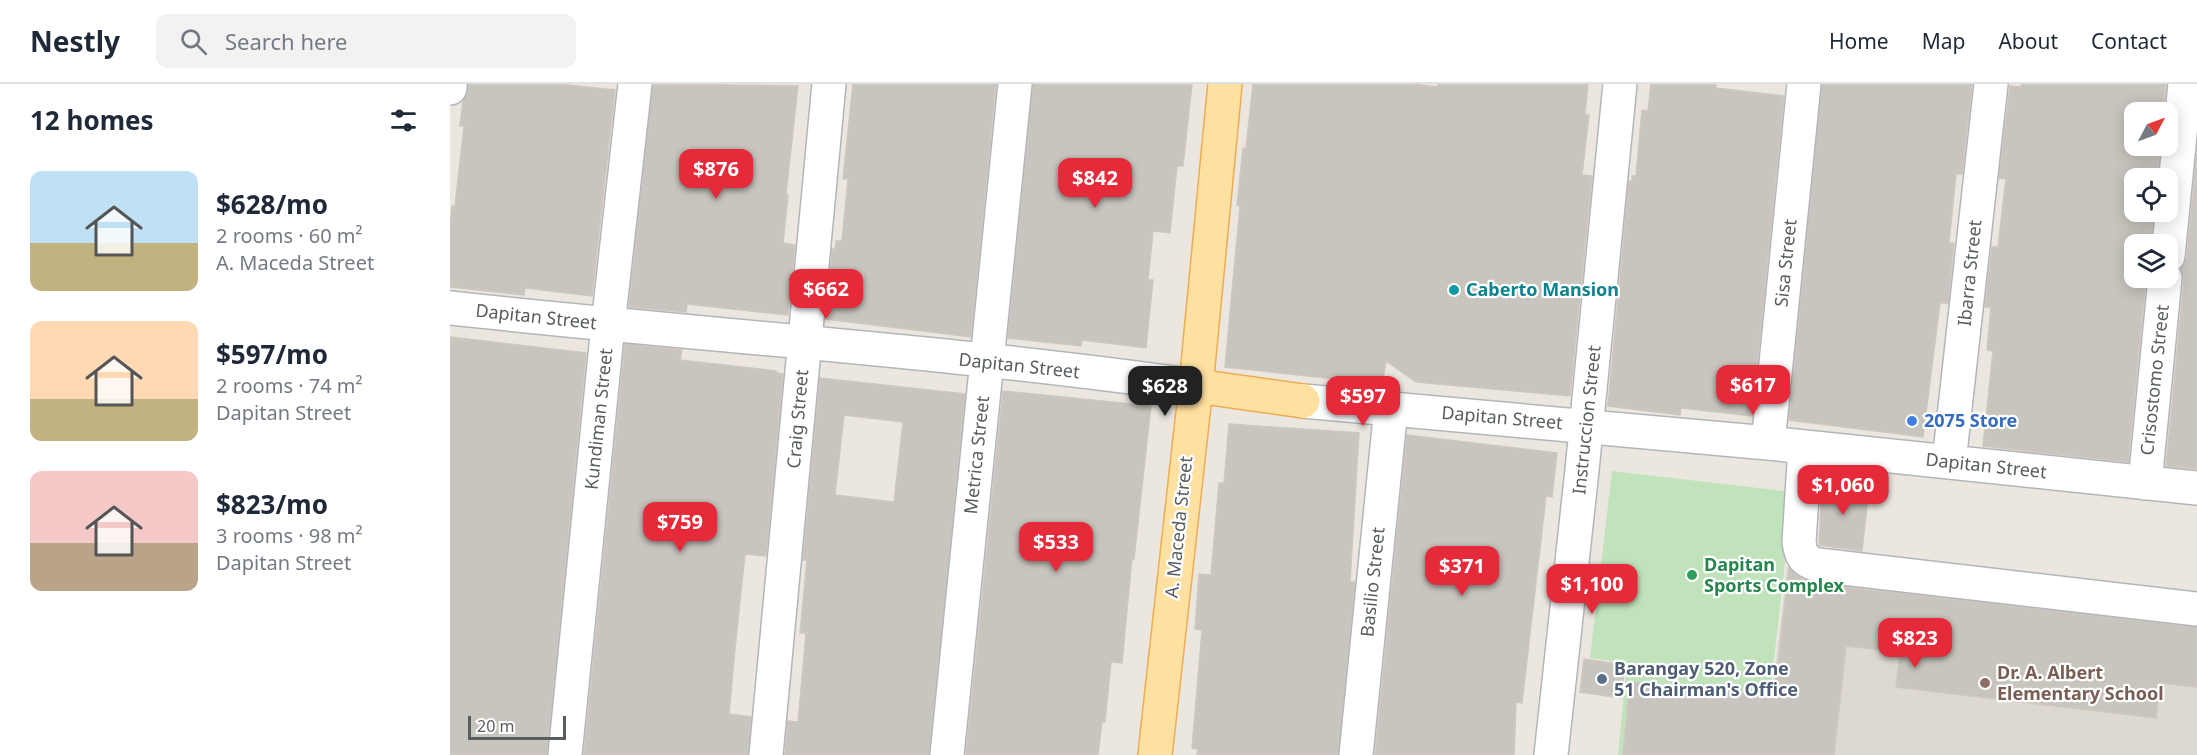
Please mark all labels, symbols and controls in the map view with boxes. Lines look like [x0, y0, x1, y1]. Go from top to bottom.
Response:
search box [156, 14, 576, 68]
text: Nestly [30, 22, 120, 60]
icon: search [177, 25, 210, 58]
text: Search here [225, 26, 347, 56]
text: Home [1829, 27, 1889, 55]
text: Map [1922, 27, 1965, 55]
text: About [1998, 27, 2058, 55]
text: Contact [2091, 27, 2167, 55]
text: 12 homes [30, 102, 154, 138]
north arrow [2124, 102, 2178, 156]
map controls [2124, 102, 2178, 288]
icon: filters [387, 104, 420, 137]
pin: $876 [680, 149, 752, 200]
text: $876 [693, 155, 739, 182]
pin: $842 [1059, 158, 1131, 209]
text: $842 [1072, 164, 1118, 191]
button: locate [2124, 168, 2178, 222]
text: $628/mo [216, 186, 328, 222]
icon: home [78, 195, 150, 267]
street label: Sisa Street [1768, 217, 1802, 308]
street label: Ibarra Street [1951, 218, 1987, 327]
text: 2 rooms · 60 m² [216, 222, 363, 249]
button: layers [2124, 234, 2178, 288]
text: A. Maceda Street [216, 249, 374, 276]
pin: $662 [790, 269, 862, 320]
text: $662 [803, 275, 849, 302]
place label: Caberto Mansion [1466, 277, 1619, 301]
marker: Caberto Mansion [1447, 283, 1461, 297]
street label: Dapitan Street [474, 298, 598, 334]
street label: Crisostomo Street [2134, 303, 2174, 457]
text: $597/mo [216, 336, 328, 372]
street label: Instruccion Street [1566, 344, 1606, 496]
icon: home [78, 345, 150, 417]
street label: Kundiman Street [579, 346, 617, 491]
street label: Dapitan Street [957, 347, 1081, 383]
pin: $617 [1717, 365, 1789, 416]
pin: $628 [1129, 366, 1201, 417]
street label: Craig Street [781, 368, 813, 469]
text: $617 [1730, 371, 1776, 398]
text: 2 rooms · 74 m² [216, 372, 363, 399]
text: $628 [1142, 372, 1188, 399]
pin: $597 [1327, 376, 1399, 427]
text: $597 [1340, 382, 1386, 409]
street label: Metrica Street [958, 394, 994, 515]
text: Dapitan Street [216, 399, 351, 426]
street label: Dapitan Street [1440, 400, 1564, 434]
place label: 2075 Store [1924, 408, 2017, 432]
marker: 2075 Store [1905, 414, 1919, 428]
street label: Dapitan Street [1924, 447, 2048, 483]
street label: A. Maceda Street [1159, 454, 1197, 599]
pin: $1,060 [1794, 465, 1892, 516]
text: $1,060 [1812, 471, 1874, 498]
text: $823/mo [216, 486, 328, 522]
icon: home [78, 495, 150, 567]
pin: $759 [644, 502, 716, 553]
text: $759 [657, 508, 703, 535]
text: 3 rooms · 98 m² [216, 522, 363, 549]
pin: $533 [1020, 522, 1092, 573]
street label: Basilio Street [1354, 525, 1390, 638]
text: $533 [1033, 528, 1079, 555]
pin: $371 [1426, 546, 1498, 597]
text: Dapitan Street [216, 549, 351, 576]
text: $371 [1439, 552, 1485, 579]
place label: Dapitan Sports Complex [1704, 552, 1845, 597]
pin: $1,100 [1543, 564, 1641, 615]
marker: Dapitan Sports Complex [1685, 568, 1699, 582]
text: $1,100 [1561, 570, 1623, 597]
pin: $823 [1879, 618, 1951, 669]
text: $823 [1892, 624, 1938, 651]
place label: Barangay 520, Zone 51 Chairman's Office [1614, 656, 1798, 701]
place label: Dr. A. Albert Elementary School [1997, 660, 2164, 705]
marker: Barangay 520, Zone 51 Chairman's Office [1595, 672, 1609, 686]
marker: Dr. A. Albert Elementary School [1978, 676, 1992, 690]
scale bar [468, 713, 566, 740]
text: 20 m [477, 715, 514, 737]

